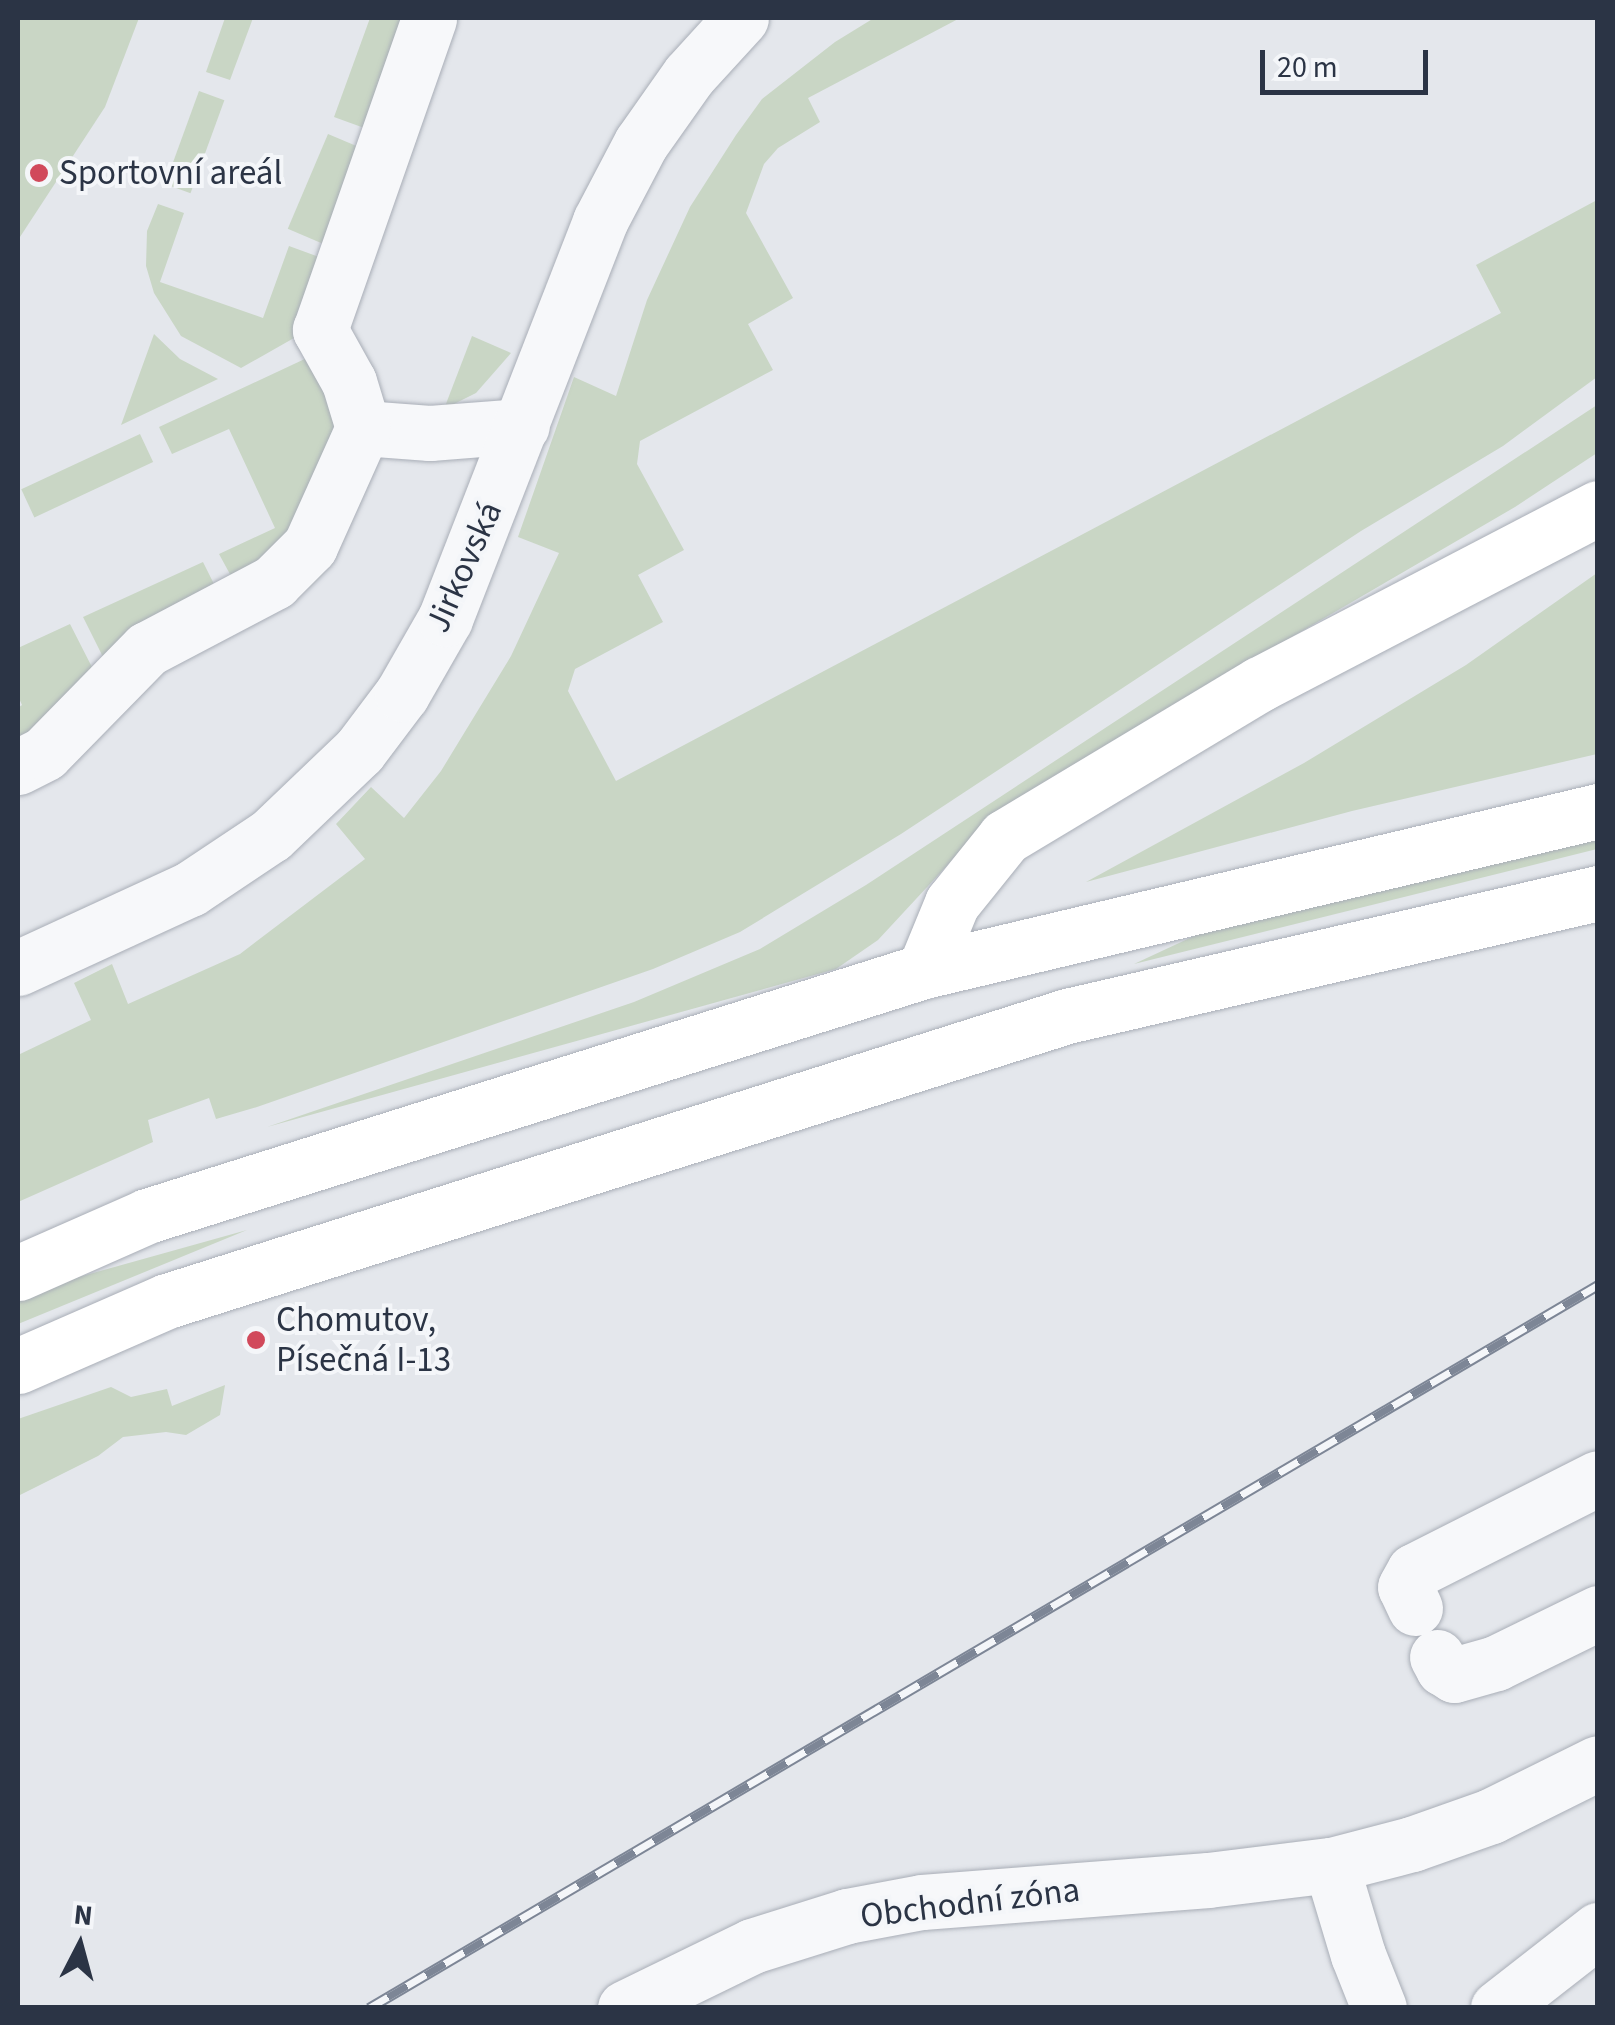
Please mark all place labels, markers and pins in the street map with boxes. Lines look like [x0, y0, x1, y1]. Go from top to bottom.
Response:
place label: Sportovní areál [59, 152, 282, 194]
marker: Sportovní areál [28, 162, 50, 184]
place label: Chomutov, Písečná I-13 [276, 1299, 451, 1381]
marker: Chomutov, Písečná I-13 [245, 1329, 267, 1351]

